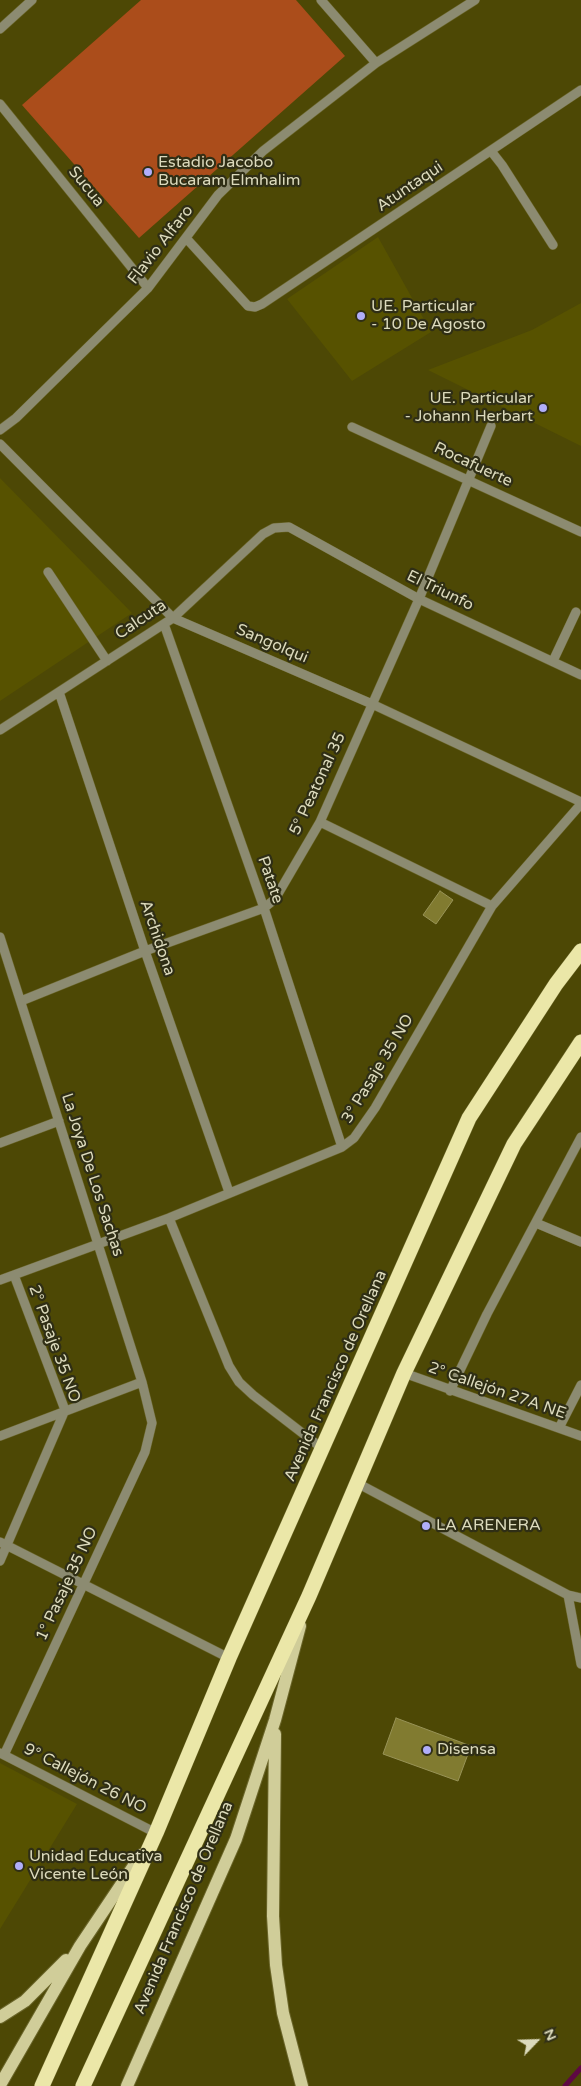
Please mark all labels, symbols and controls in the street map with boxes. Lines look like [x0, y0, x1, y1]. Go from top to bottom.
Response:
place label: Estadio Jacobo Bucaram Elmhalim [158, 153, 300, 191]
street label: Atuntaqui [373, 158, 447, 216]
street label: Sucua [64, 163, 108, 211]
marker: Estadio Jacobo Bucaram Elmhalim [142, 166, 154, 178]
street label: Flavio Alfaro [124, 202, 198, 288]
place label: UE. Particular - 10 De Agosto [371, 297, 486, 335]
marker: UE. Particular - 10 De Agosto [355, 310, 367, 322]
place label: UE. Particular - Johann Herbart [404, 389, 533, 427]
marker: UE. Particular - Johann Herbart [537, 402, 549, 414]
street label: Rocafuerte [431, 438, 515, 492]
street label: El Triunfo [403, 567, 477, 615]
street label: Calcuta [112, 596, 170, 644]
street label: Sangolqui [233, 620, 311, 668]
street label: 5° Peatonal 35 [286, 730, 350, 838]
street label: Patate [253, 854, 287, 906]
street label: Archidona [135, 898, 179, 978]
street label: 3° Pasaje 35 NO [338, 1011, 418, 1127]
street label: La Joya De Los Sachas [57, 1091, 127, 1259]
street label: Avenida Francisco de Orellana [281, 1267, 391, 1485]
street label: 2° Pasaje 35 NO [24, 1283, 84, 1405]
street label: 2° Callejón 27A NE [426, 1358, 568, 1424]
place label: LA ARENERA [436, 1516, 541, 1536]
marker: LA ARENERA [420, 1520, 432, 1532]
street label: 1° Pasaje 35 NO [32, 1524, 102, 1644]
street label: 9° Callejón 26 NO [20, 1740, 150, 1818]
place label: Disensa [437, 1740, 496, 1760]
marker: Disensa [421, 1744, 433, 1756]
street label: Avenida Francisco de Orellana [130, 1799, 238, 2017]
place label: Unidad Educativa Vicente León [29, 1847, 163, 1885]
marker: Unidad Educativa Vicente León [13, 1860, 25, 1872]
north arrow [511, 2016, 561, 2066]
text: N [540, 2026, 560, 2043]

